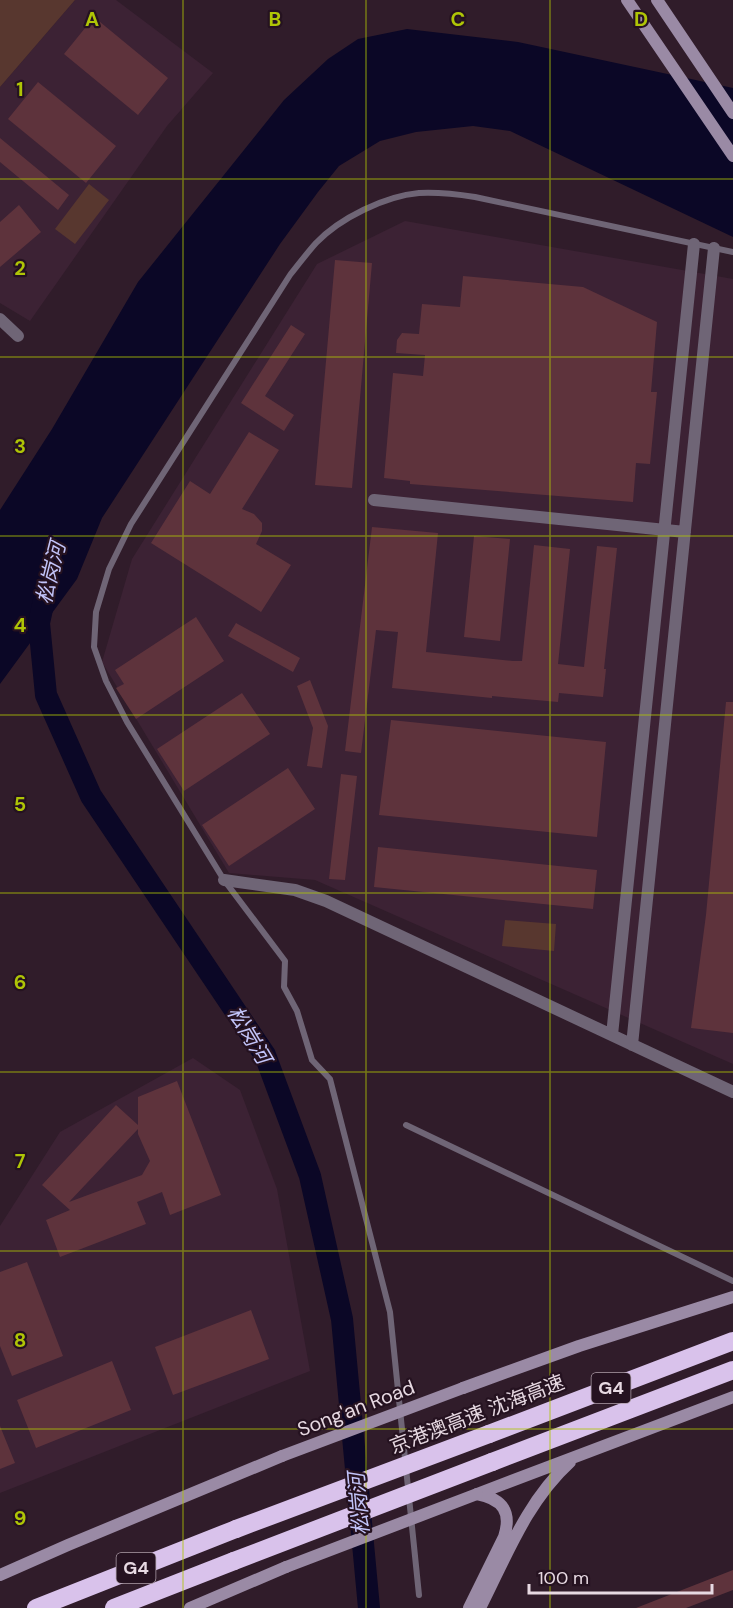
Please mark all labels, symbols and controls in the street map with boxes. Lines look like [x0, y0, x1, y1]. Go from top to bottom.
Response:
text: A [85, 6, 99, 32]
text: B [269, 6, 281, 32]
text: C [451, 6, 465, 32]
text: D [634, 6, 648, 32]
text: 1 [16, 76, 24, 102]
text: 2 [14, 255, 26, 281]
text: 3 [14, 433, 26, 459]
water label: 松岗河 [30, 535, 73, 607]
text: 4 [14, 612, 27, 638]
text: 5 [14, 791, 26, 817]
text: 6 [14, 969, 26, 995]
water label: 松岗河 [221, 1001, 279, 1073]
text: 7 [15, 1148, 26, 1174]
text: 8 [14, 1327, 26, 1353]
street label: 京港澳高速 沈海高速 [386, 1369, 568, 1459]
road number: G4 [592, 1373, 630, 1403]
street label: Song'an Road [294, 1374, 418, 1442]
water label: 松岗河 [342, 1467, 376, 1537]
text: 9 [14, 1505, 26, 1531]
road number: G4 [116, 1553, 156, 1583]
scale bar [529, 1557, 712, 1595]
text: 100 m [538, 1566, 589, 1590]

